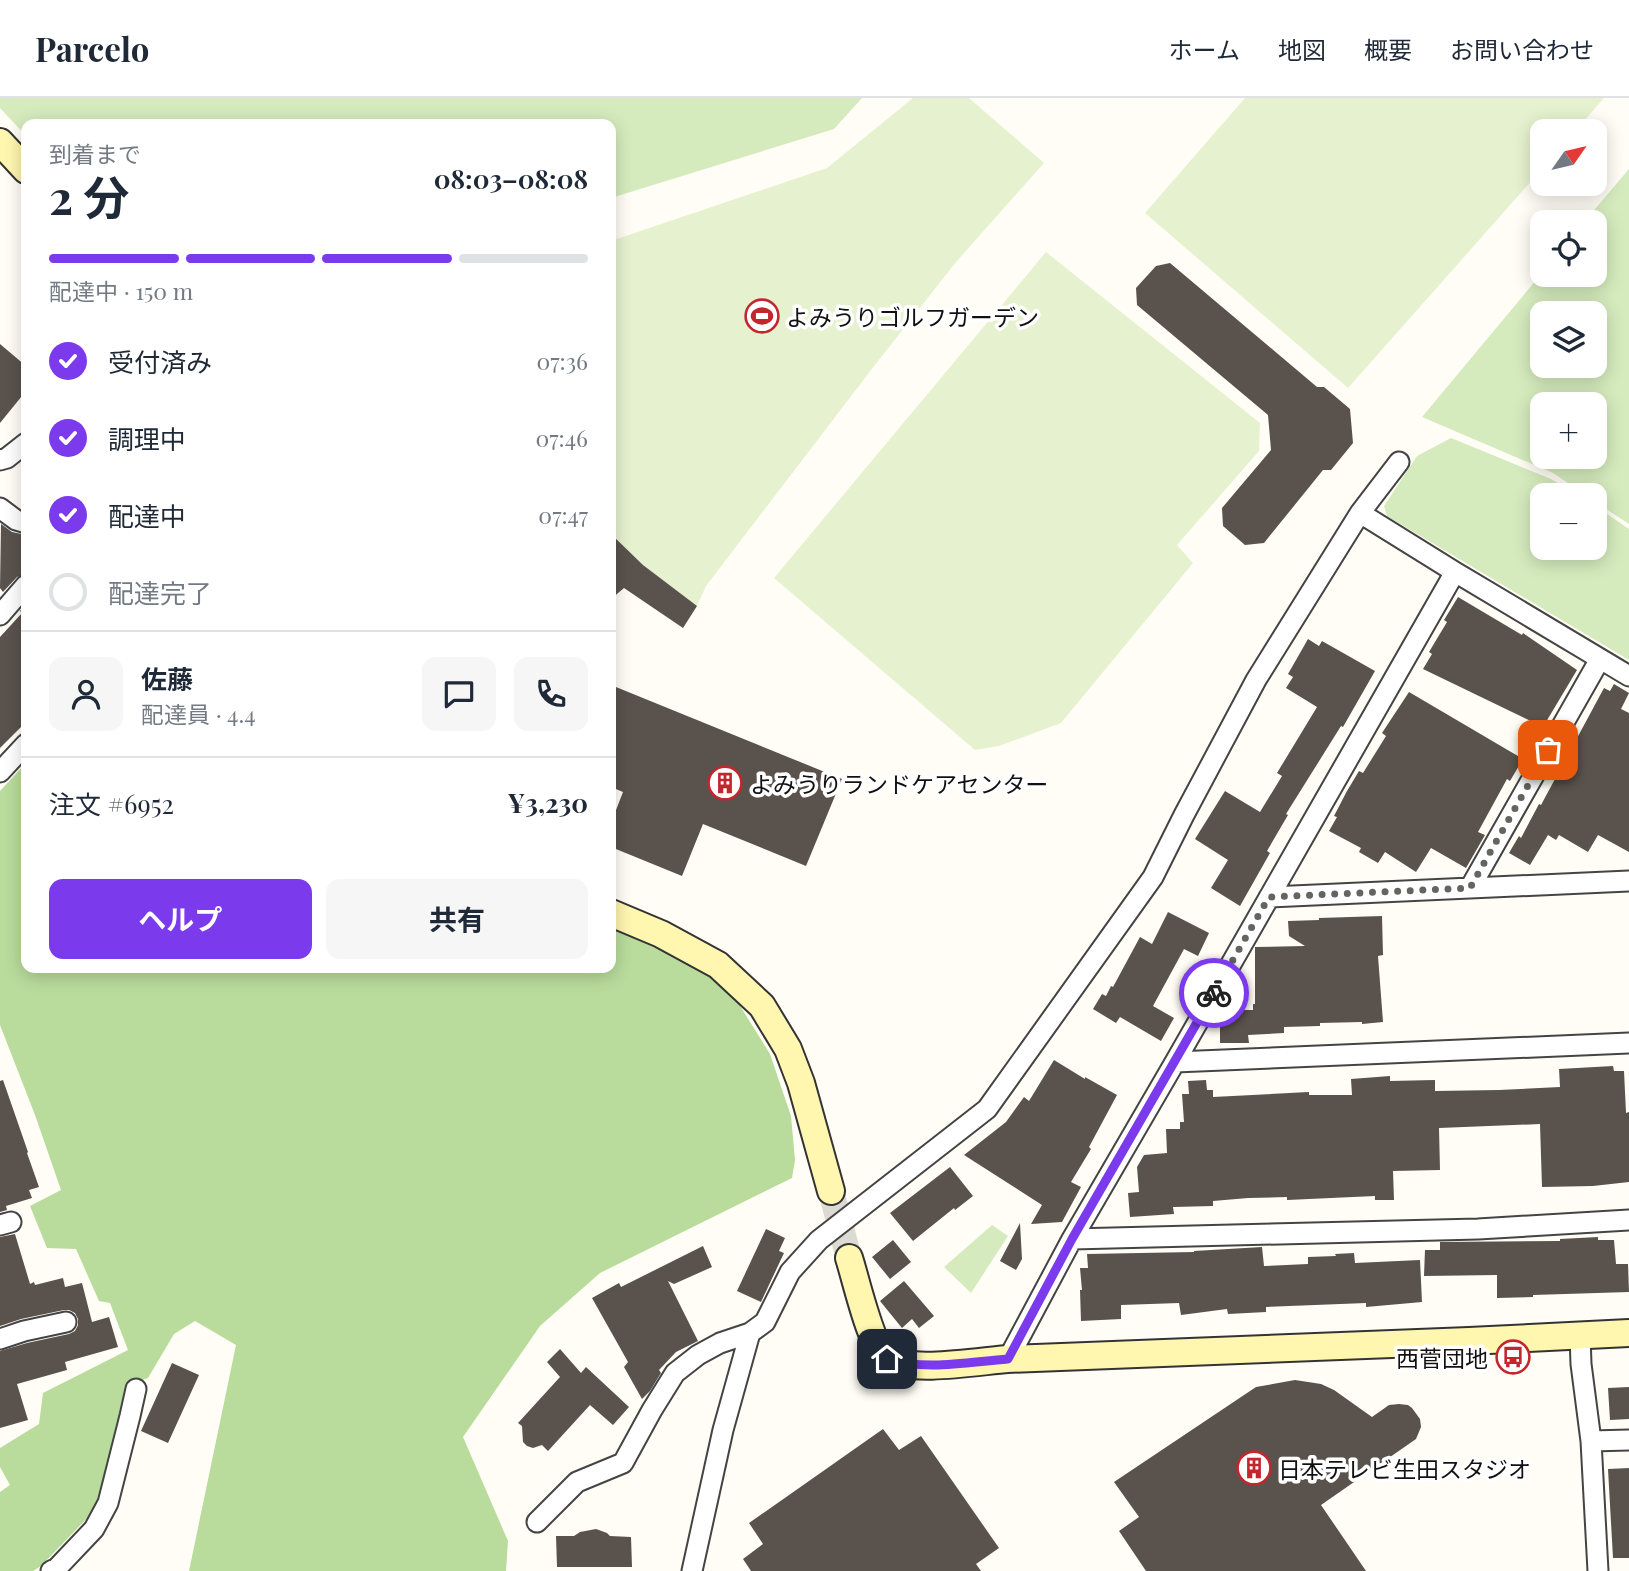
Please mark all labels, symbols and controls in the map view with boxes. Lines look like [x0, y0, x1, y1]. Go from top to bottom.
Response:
text: Parcelo [35, 26, 149, 70]
text: ホーム [1169, 33, 1240, 65]
text: 地図 [1278, 33, 1326, 65]
text: 概要 [1364, 33, 1412, 65]
text: お問い合わせ [1450, 33, 1594, 65]
north arrow [1530, 119, 1606, 196]
map controls [1530, 119, 1607, 560]
text: 到着まで [49, 138, 141, 169]
text: 08:03–08:08 [434, 161, 588, 196]
text: 2 分 [49, 165, 129, 227]
button: locate [1530, 210, 1607, 287]
text: 配達中 · 150 m [49, 275, 193, 306]
sports icon: よみうりゴルフガーデン [743, 297, 781, 335]
place label: よみうりゴルフガーデン [786, 301, 1039, 332]
button: layers [1530, 301, 1607, 378]
icon: check [49, 342, 87, 380]
text: 受付済み [108, 344, 212, 379]
text: 07:36 [536, 345, 588, 376]
button: + [1530, 392, 1607, 469]
icon: check [49, 419, 87, 457]
text: 調理中 [108, 421, 186, 456]
text: 07:46 [535, 422, 588, 453]
button: − [1530, 483, 1607, 560]
icon: check [49, 496, 87, 534]
text: 配達中 [108, 498, 186, 533]
text: 07:47 [538, 499, 588, 530]
text: 配達完了 [108, 575, 212, 610]
button: person [49, 657, 123, 731]
button: chat [422, 657, 496, 731]
button: phone [514, 657, 588, 731]
text: 佐藤 [141, 661, 193, 696]
text: 配達員 · 4.4 [141, 698, 256, 729]
pin [1518, 720, 1578, 780]
icon: bag [1529, 731, 1567, 769]
building icon: よみうりランドケアセンター [706, 764, 744, 802]
place label: よみうりランドケアセンター [750, 768, 1049, 799]
text: ¥3,230 [508, 785, 588, 820]
text: 注文 #6952 [49, 786, 174, 821]
button: ヘルプ [49, 879, 312, 959]
button: 共有 [326, 879, 588, 959]
courier [1179, 958, 1249, 1028]
icon: bike [1195, 974, 1233, 1012]
pin [857, 1329, 917, 1389]
bus stop icon: 西菅団地 [1494, 1338, 1532, 1376]
icon: home [868, 1340, 906, 1378]
place label: 西菅団地 [1396, 1342, 1488, 1373]
building icon: 日本テレビ生田スタジオ [1235, 1449, 1273, 1487]
place label: 日本テレビ生田スタジオ [1278, 1453, 1531, 1484]

